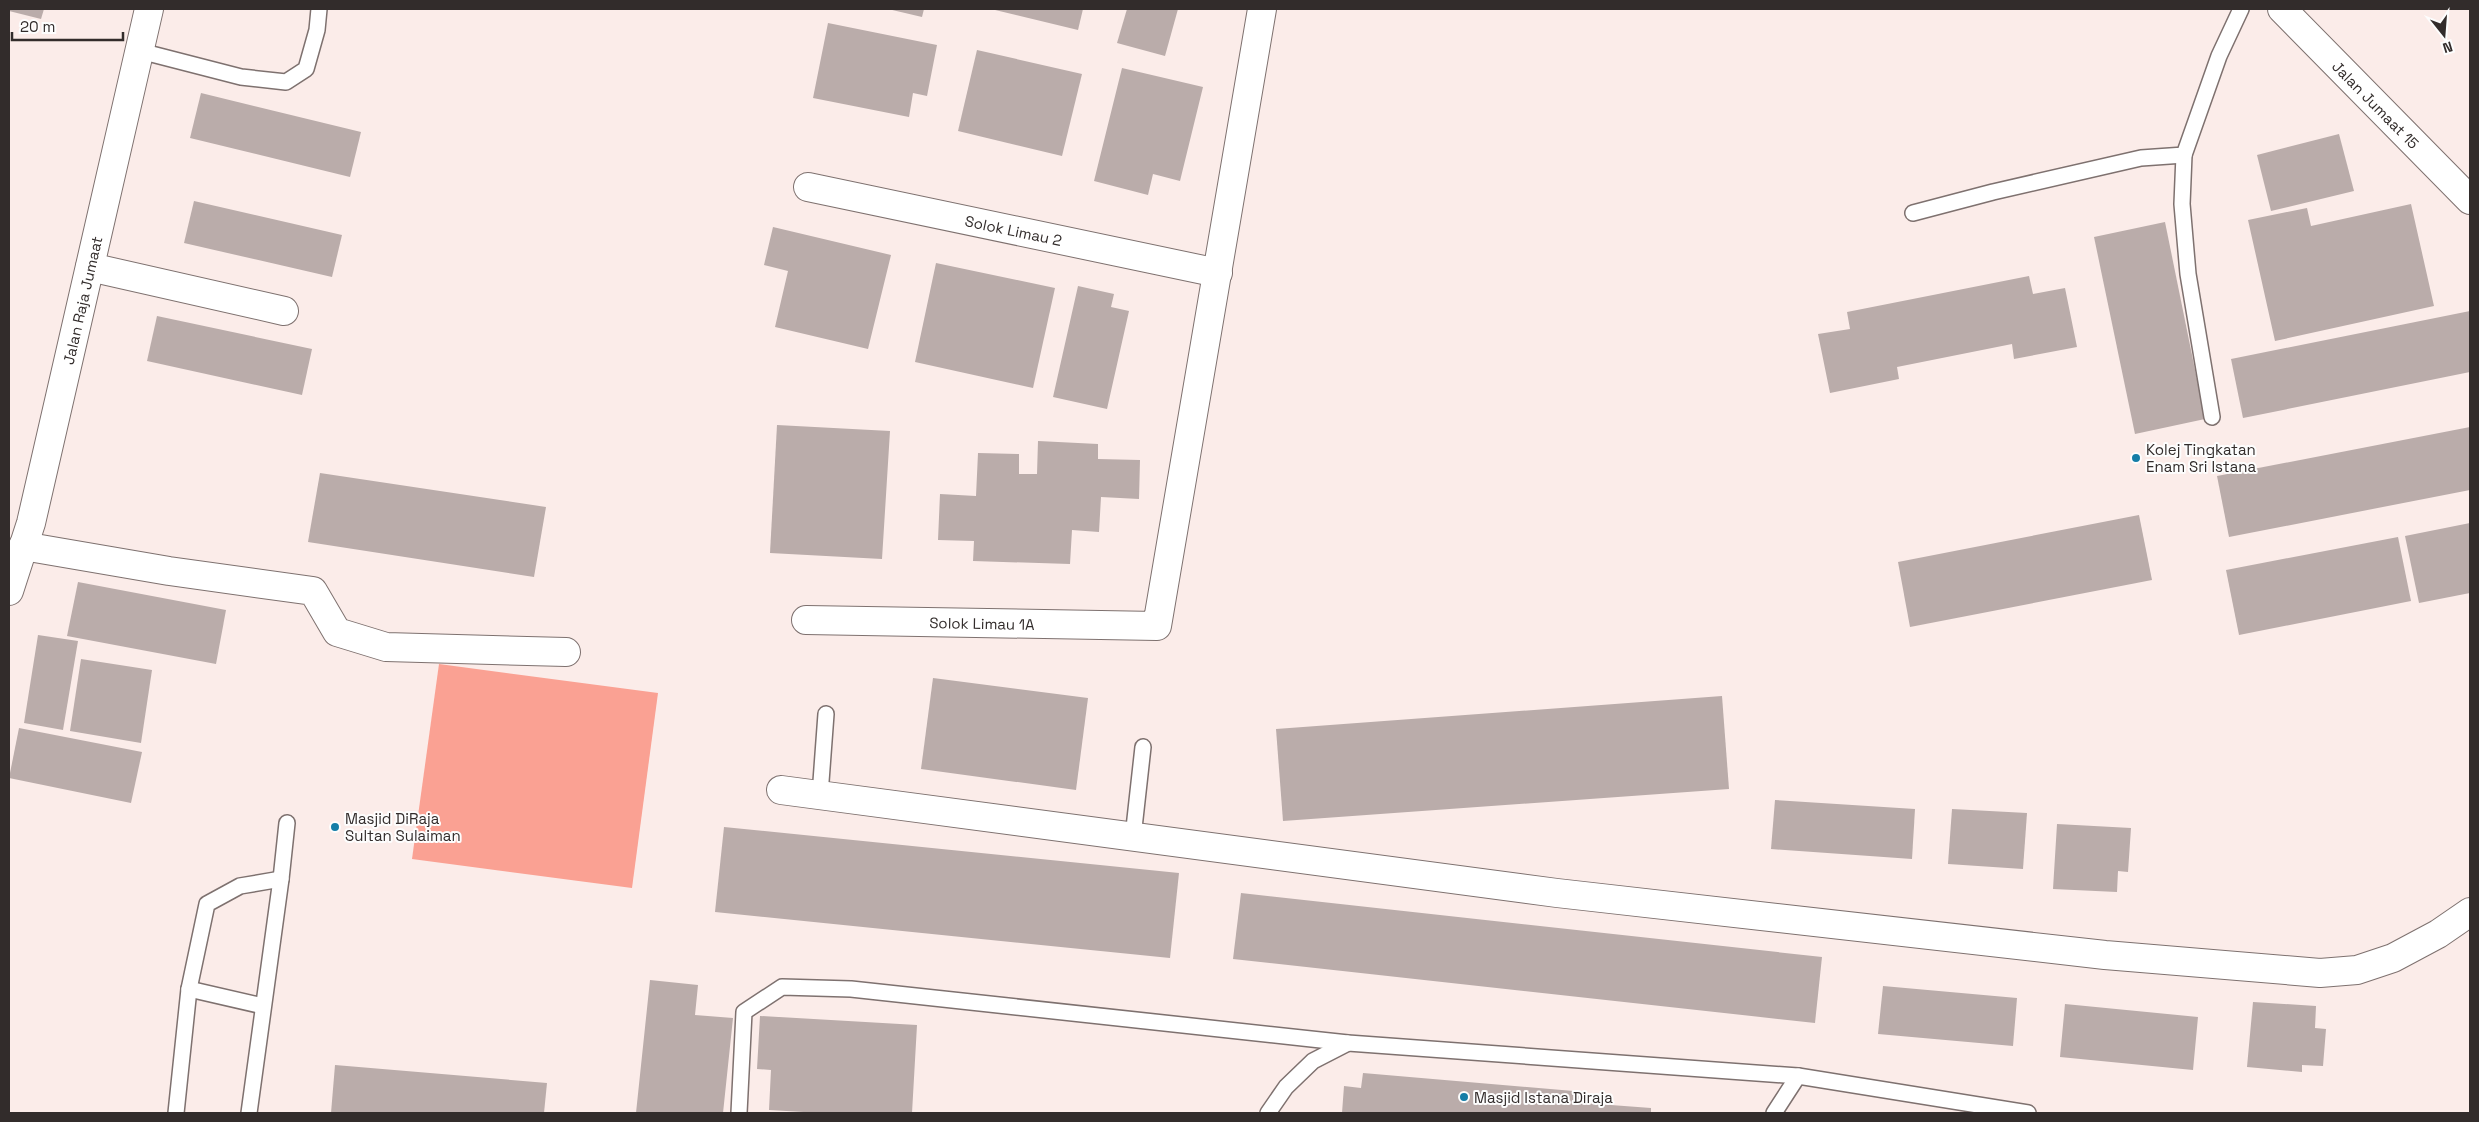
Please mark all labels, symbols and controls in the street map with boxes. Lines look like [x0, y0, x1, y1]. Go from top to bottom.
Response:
scale bar [12, 10, 124, 42]
north arrow [2419, 10, 2469, 60]
text: 20 m [20, 17, 55, 36]
text: N [2441, 37, 2455, 57]
street label: Jalan Jumaat 15 [2329, 56, 2423, 153]
street label: Solok Limau 2 [963, 211, 1064, 250]
street label: Jalan Raja Jumaat [58, 234, 106, 366]
place label: Kolej Tingkatan Enam Sri Istana [2146, 440, 2256, 476]
marker: Kolej Tingkatan Enam Sri Istana [2130, 452, 2142, 464]
street label: Solok Limau 1A [929, 613, 1035, 633]
place label: Masjid DiRaja Sultan Sulaiman [345, 809, 461, 845]
marker: Masjid DiRaja Sultan Sulaiman [329, 821, 341, 833]
place label: Masjid Istana Diraja [1474, 1088, 1613, 1107]
marker: Masjid Istana Diraja [1458, 1091, 1470, 1103]

